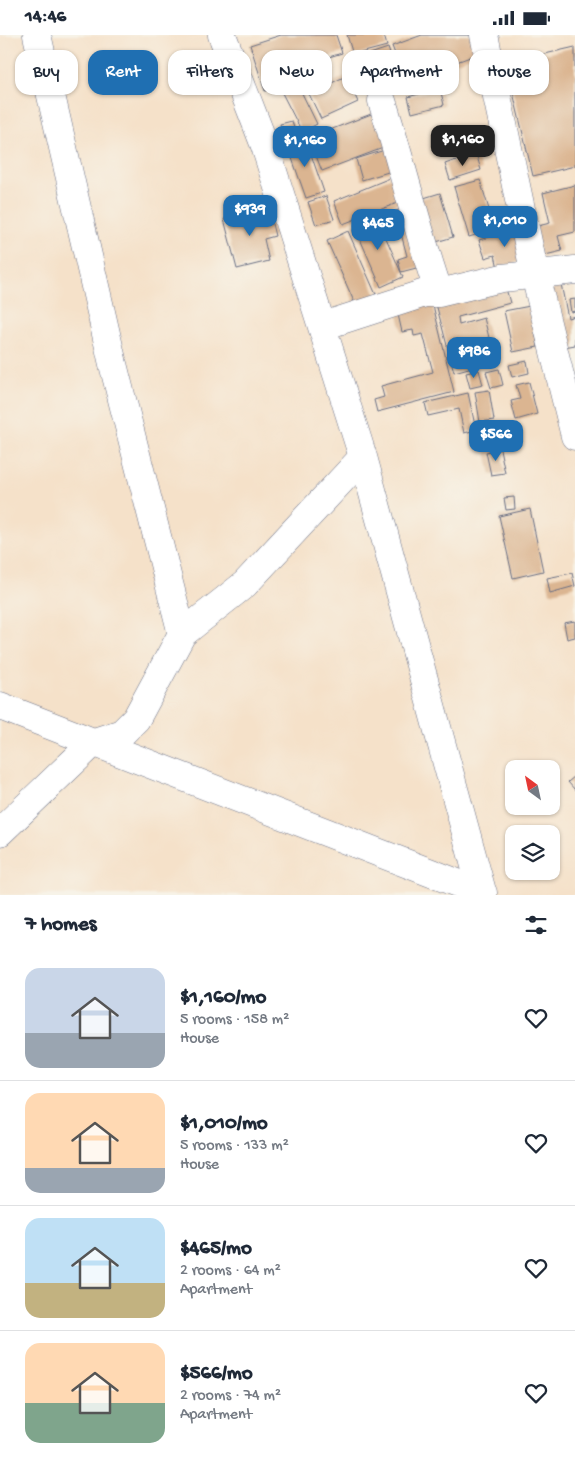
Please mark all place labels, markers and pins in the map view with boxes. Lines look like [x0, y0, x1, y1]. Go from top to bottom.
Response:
pin: $1,160 [264, 125, 346, 168]
pin: $1,160 [422, 125, 504, 167]
pin: $939 [220, 195, 280, 237]
pin: $1,010 [464, 205, 546, 248]
pin: $465 [348, 209, 408, 251]
pin: $986 [444, 337, 504, 379]
pin: $566 [466, 419, 526, 462]

